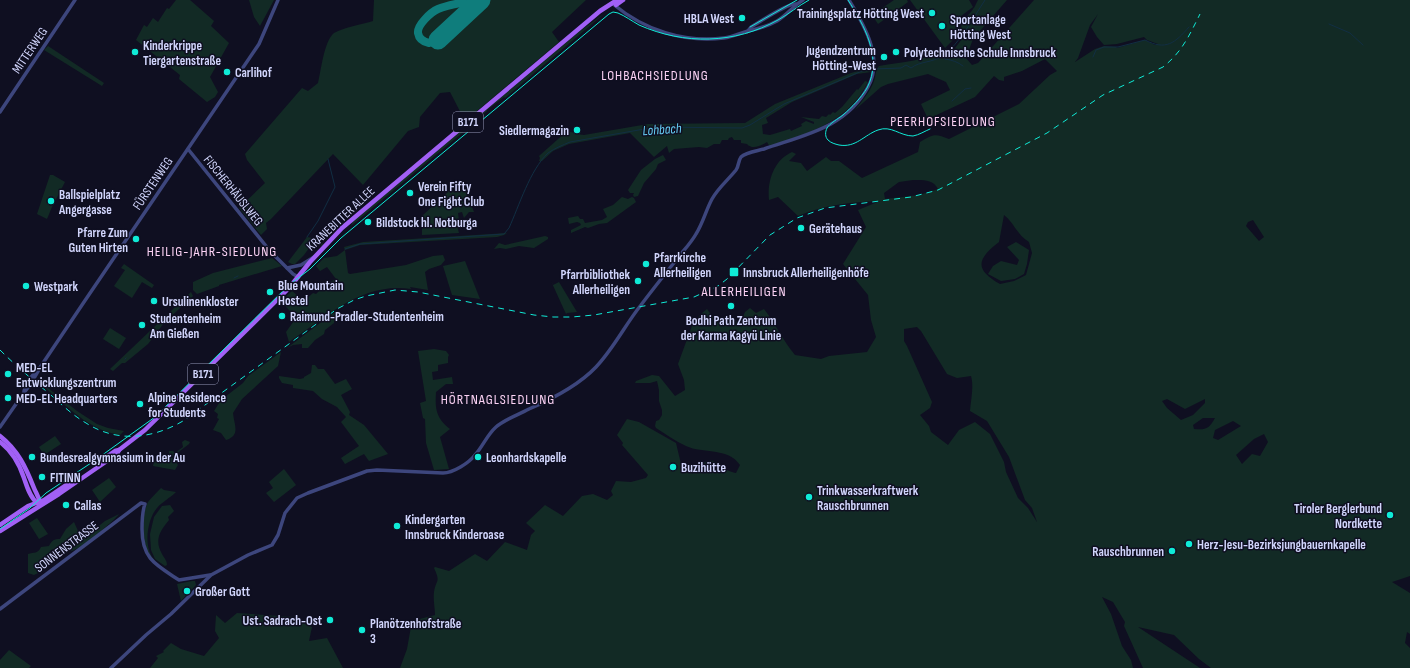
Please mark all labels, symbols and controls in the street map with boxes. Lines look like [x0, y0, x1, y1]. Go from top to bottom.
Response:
place label: Trainingsplatz Hötting West [797, 6, 925, 22]
marker: Trainingsplatz Hötting West [927, 8, 937, 18]
place label: HBLA West [684, 11, 735, 27]
place label: Sportanlage Hötting West [950, 12, 1011, 43]
marker: HBLA West [737, 13, 747, 23]
marker: Sportanlage Hötting West [937, 21, 947, 31]
street label: MITTERWEG [9, 24, 51, 77]
place label: Kinderkrippe Tiergartenstraße [143, 38, 221, 69]
place label: Jugendzentrum Hötting-West [805, 43, 877, 74]
place label: Polytechnische Schule Innsbruck [904, 45, 1056, 61]
marker: Kinderkrippe Tiergartenstraße [130, 47, 140, 57]
marker: Polytechnische Schule Innsbruck [891, 47, 901, 57]
marker: Jugendzentrum Hötting-West [879, 52, 889, 62]
place label: Carlihof [235, 65, 273, 81]
marker: Carlihof [222, 67, 232, 77]
district label: LOHBACHSIEDLUNG [601, 67, 709, 84]
road number: B171 [453, 112, 483, 132]
district label: PEERHOFSIEDLUNG [890, 113, 996, 130]
water label: Lohbach [642, 120, 682, 139]
place label: Siedlermagazin [499, 123, 569, 139]
marker: Siedlermagazin [572, 125, 582, 135]
street label: FISCHERHÄUSLWEG [200, 152, 267, 229]
street label: FÜRSTENWEG [128, 154, 176, 213]
place label: Verein Fifty One Fight Club [418, 179, 485, 210]
street label: KRANEBITTER ALLEE [303, 183, 378, 254]
place label: Ballspielplatz Angergasse [58, 187, 120, 218]
marker: Verein Fifty One Fight Club [405, 188, 415, 198]
marker: Ballspielplatz Angergasse [46, 196, 56, 206]
place label: Bildstock hl. Notburga [376, 215, 477, 231]
marker: Bildstock hl. Notburga [363, 217, 373, 227]
place label: Gerätehaus [809, 221, 862, 237]
marker: Gerätehaus [796, 223, 806, 233]
place label: Pfarre Zum Guten Hirten [69, 225, 128, 256]
marker: Pfarre Zum Guten Hirten [131, 234, 141, 244]
district label: HEILIG-JAHR-SIEDLUNG [147, 243, 277, 260]
place label: Pfarrkirche Allerheiligen [653, 250, 712, 281]
marker: Pfarrkirche Allerheiligen [641, 259, 651, 269]
place label: Innsbruck Allerheiligenhöfe [743, 265, 869, 281]
marker: Innsbruck Allerheiligenhöfe [728, 266, 740, 278]
place label: Pfarrbibliothek Allerheiligen [561, 267, 631, 298]
marker: Pfarrbibliothek Allerheiligen [633, 276, 643, 286]
place label: Blue Mountain Hostel [278, 278, 344, 309]
place label: Westpark [34, 279, 79, 295]
marker: Westpark [21, 281, 31, 291]
district label: ALLERHEILIGEN [700, 283, 787, 300]
marker: Blue Mountain Hostel [265, 287, 275, 297]
place label: Ursulinenkloster [162, 294, 239, 310]
marker: Ursulinenkloster [149, 296, 159, 306]
marker: Bodhi Path Zentrum der Karma Kagyü Linie [726, 301, 736, 311]
place label: Raimund-Pradler-Studentenheim [290, 309, 444, 325]
place label: Studentenheim Am Gießen [149, 311, 221, 342]
marker: Raimund-Pradler-Studentenheim [277, 311, 287, 321]
place label: Bodhi Path Zentrum der Karma Kagyü Linie [681, 313, 782, 344]
marker: Studentenheim Am Gießen [137, 320, 147, 330]
place label: MED-EL Entwicklungszentrum [16, 360, 117, 391]
road number: B171 [188, 364, 218, 384]
marker: MED-EL Entwicklungszentrum [3, 369, 13, 379]
place label: Alpine Residence for Students [147, 390, 226, 421]
place label: MED-EL Headquarters [16, 391, 117, 407]
district label: HÖRTNAGLSIEDLUNG [441, 391, 555, 408]
marker: MED-EL Headquarters [3, 393, 13, 403]
marker: Alpine Residence for Students [135, 399, 145, 409]
place label: Bundesrealgymnasium in der Au [40, 450, 185, 466]
place label: Leonhardskapelle [486, 450, 567, 466]
marker: Bundesrealgymnasium in der Au [27, 452, 37, 462]
marker: Leonhardskapelle [473, 452, 483, 462]
place label: Buzihütte [681, 460, 726, 476]
marker: Buzihütte [668, 462, 678, 472]
place label: FITINN [50, 470, 81, 486]
marker: FITINN [37, 472, 47, 482]
place label: Trinkwasserkraftwerk Rauschbrunnen [817, 483, 919, 514]
marker: Trinkwasserkraftwerk Rauschbrunnen [804, 492, 814, 502]
place label: Callas [74, 498, 101, 514]
marker: Callas [61, 500, 71, 510]
place label: Tiroler Berglerbund Nordkette [1294, 501, 1382, 532]
marker: Tiroler Berglerbund Nordkette [1385, 510, 1395, 520]
place label: Kindergarten Innsbruck Kinderoase [405, 512, 505, 543]
street label: SONNENSTRASSE [32, 518, 102, 576]
marker: Kindergarten Innsbruck Kinderoase [392, 521, 402, 531]
place label: Herz-Jesu-Bezirksjungbauernkapelle [1197, 537, 1366, 553]
marker: Herz-Jesu-Bezirksjungbauernkapelle [1184, 539, 1194, 549]
place label: Rauschbrunnen [1092, 544, 1164, 560]
marker: Rauschbrunnen [1167, 546, 1177, 556]
place label: Großer Gott [195, 584, 251, 600]
marker: Großer Gott [182, 586, 192, 596]
place label: Ust. Sadrach-Ost [242, 613, 323, 629]
marker: Ust. Sadrach-Ost [325, 615, 335, 625]
place label: Planötzenhofstraße 3 [370, 616, 462, 647]
marker: Planötzenhofstraße 3 [357, 625, 367, 635]

